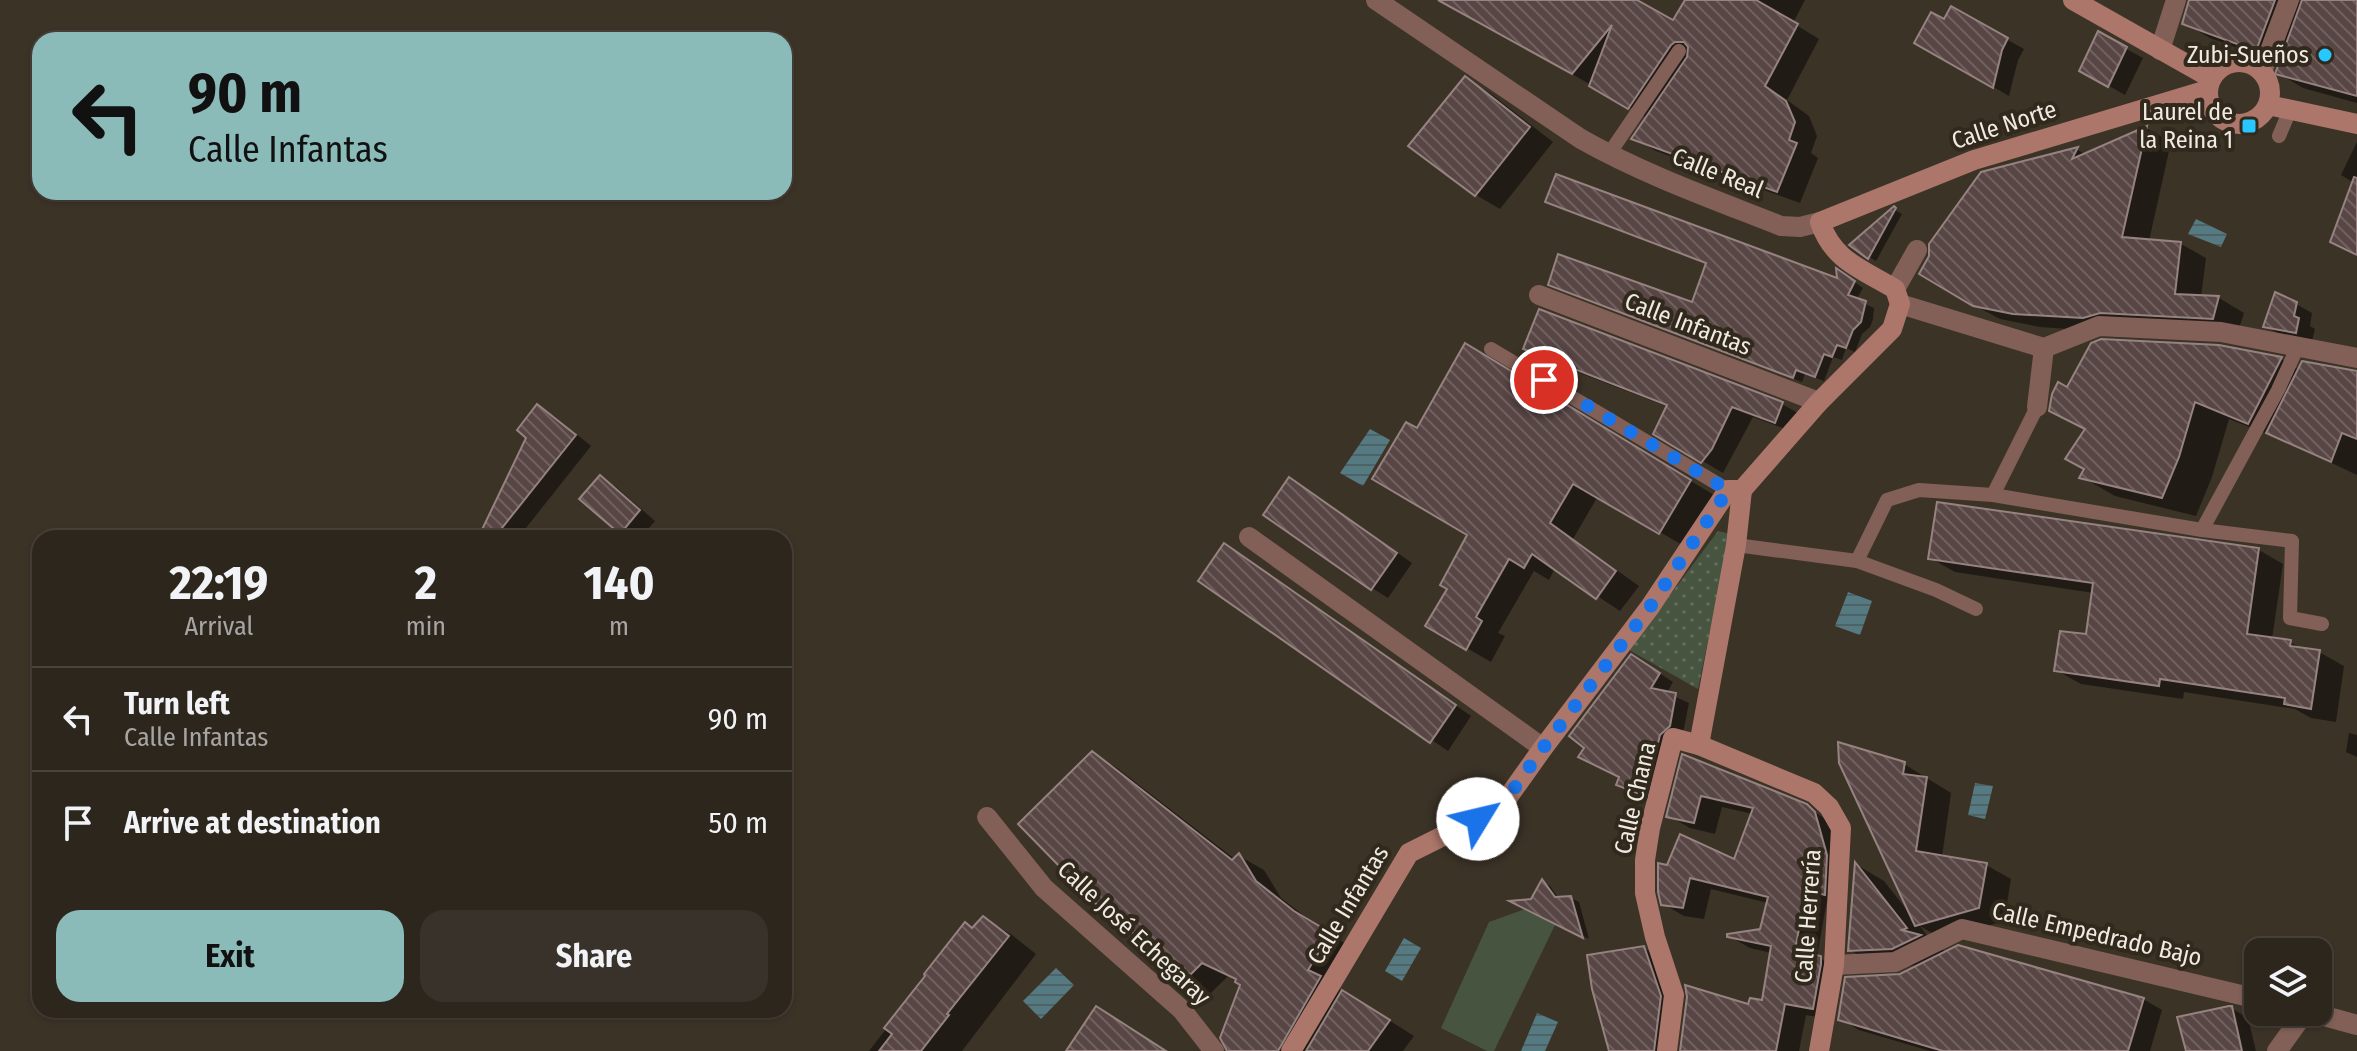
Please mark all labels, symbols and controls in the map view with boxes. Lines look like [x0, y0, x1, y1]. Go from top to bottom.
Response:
place label: Zubi-Sueños [2187, 41, 2309, 69]
marker: Zubi-Sueños [2316, 46, 2334, 64]
text: 90 m [188, 60, 302, 127]
icon: left [56, 64, 160, 168]
street label: Calle Norte [1948, 95, 2060, 155]
place label: Laurel de la Reina 1 [2139, 98, 2233, 154]
marker: Laurel de la Reina 1 [2240, 117, 2258, 135]
text: Calle Infantas [188, 128, 388, 172]
street label: Calle Real [1668, 142, 1768, 204]
street label: Calle Infantas [1621, 287, 1755, 361]
pin [1510, 346, 1578, 414]
icon: arrive [1522, 358, 1566, 402]
text: 22:19 [169, 554, 268, 612]
text: 2 [415, 554, 437, 612]
text: 140 [583, 554, 655, 612]
text: Arrival [184, 611, 253, 642]
text: min [406, 611, 446, 642]
text: m [609, 611, 629, 642]
text: Turn left [124, 686, 230, 722]
icon: left [56, 697, 100, 741]
text: 90 m [708, 701, 768, 737]
text: Calle Infantas [124, 722, 268, 753]
street label: Calle Chana [1609, 739, 1661, 857]
position arrow [1436, 777, 1520, 861]
icon: arrive [56, 801, 100, 845]
text: Arrive at destination [124, 805, 381, 841]
text: 50 m [708, 805, 768, 841]
street label: Calle Infantas [1302, 841, 1394, 969]
street label: Calle Herrería [1789, 848, 1827, 984]
street label: Calle José Echegaray [1052, 855, 1216, 1011]
street label: Calle Empedrado Bajo [1989, 896, 2205, 972]
button: Exit [56, 910, 404, 1002]
button: Share [420, 910, 768, 1002]
map controls [2244, 938, 2332, 1026]
button: layers [2244, 938, 2332, 1026]

